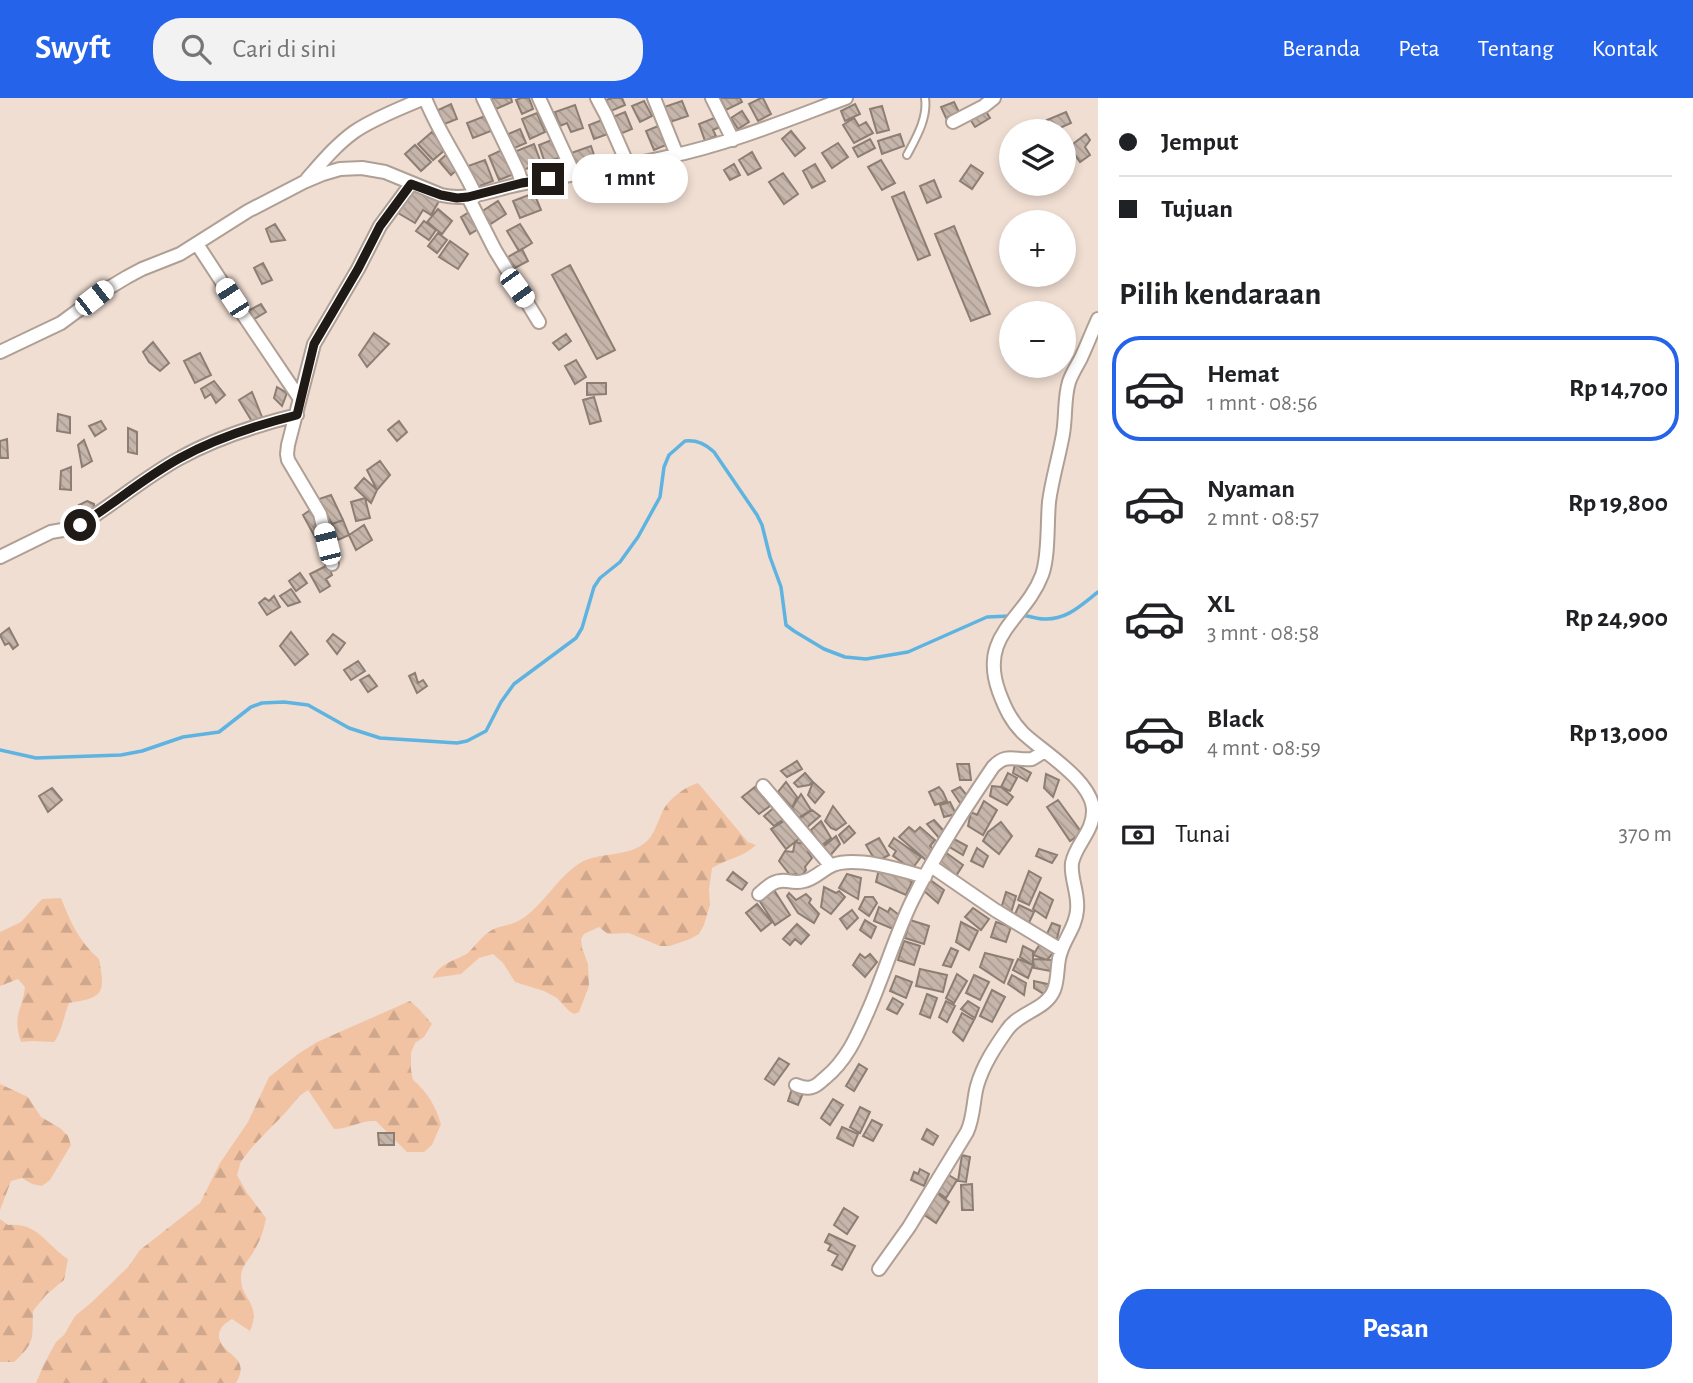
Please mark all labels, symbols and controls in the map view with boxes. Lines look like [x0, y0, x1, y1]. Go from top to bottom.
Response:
search box [153, 18, 643, 81]
icon: search [177, 30, 215, 68]
text: Swyft [35, 32, 111, 65]
text: Cari di sini [233, 36, 336, 62]
text: Beranda [1282, 37, 1360, 61]
text: Peta [1398, 37, 1440, 61]
text: Tentang [1478, 37, 1554, 61]
text: Kontak [1592, 37, 1658, 61]
map controls [999, 119, 1076, 378]
button: layers [999, 119, 1076, 196]
text: Jemput [1161, 129, 1238, 155]
callout: 1 mnt [572, 154, 688, 204]
route end [532, 163, 564, 195]
text: 1 mnt [605, 167, 655, 190]
text: Tujuan [1161, 196, 1233, 222]
button: + [999, 210, 1076, 287]
car [497, 265, 538, 311]
car [212, 275, 253, 321]
car [71, 277, 118, 319]
text: Pilih kendaraan [1119, 278, 1321, 310]
button: − [999, 301, 1076, 378]
icon: car [1123, 357, 1186, 420]
text: Hemat [1207, 361, 1279, 387]
text: Rp 14,700 [1569, 375, 1668, 401]
text: 1 mnt · 08:56 [1207, 392, 1318, 415]
icon: car [1123, 472, 1186, 535]
text: Nyaman [1207, 476, 1295, 502]
text: Rp 19,800 [1568, 490, 1668, 516]
text: 2 mnt · 08:57 [1207, 507, 1319, 530]
route start [64, 509, 96, 541]
car [312, 521, 343, 567]
icon: car [1123, 587, 1186, 650]
text: XL [1207, 591, 1234, 617]
text: Rp 24,900 [1565, 605, 1668, 631]
text: 3 mnt · 08:58 [1207, 622, 1319, 645]
icon: car [1123, 702, 1186, 765]
text: Black [1207, 706, 1264, 732]
text: Rp 13,000 [1569, 720, 1668, 746]
text: 4 mnt · 08:59 [1207, 737, 1321, 760]
icon: cash [1119, 816, 1157, 854]
text: Tunai [1175, 821, 1231, 847]
text: 370 m [1619, 823, 1672, 846]
button: Pesan [1119, 1289, 1672, 1369]

